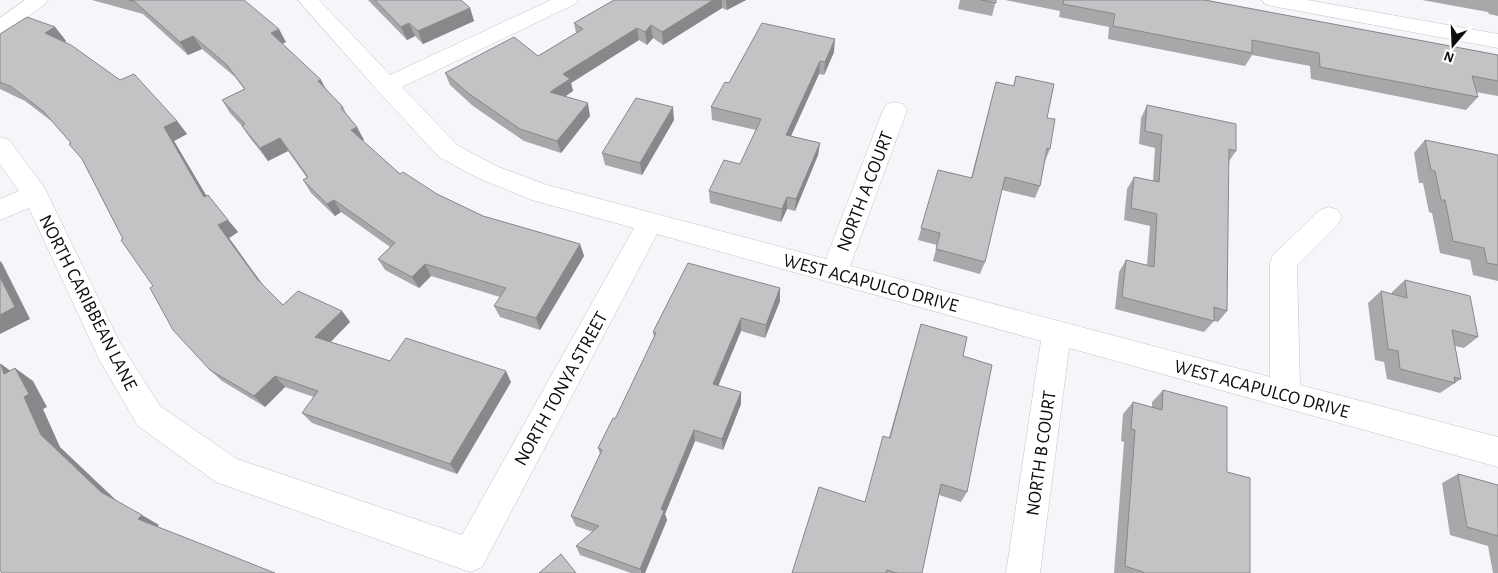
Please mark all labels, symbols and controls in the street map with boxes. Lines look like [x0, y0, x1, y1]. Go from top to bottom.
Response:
north arrow [1428, 20, 1478, 70]
text: N [1442, 48, 1456, 65]
street label: NORTH A COURT [834, 129, 897, 254]
street label: NORTH CARIBBEAN LANE [35, 212, 140, 394]
street label: WEST ACAPULCO DRIVE [781, 251, 960, 316]
street label: NORTH TONYA STREET [511, 308, 612, 469]
street label: WEST ACAPULCO DRIVE [1172, 357, 1351, 422]
street label: NORTH B COURT [1023, 389, 1060, 517]

